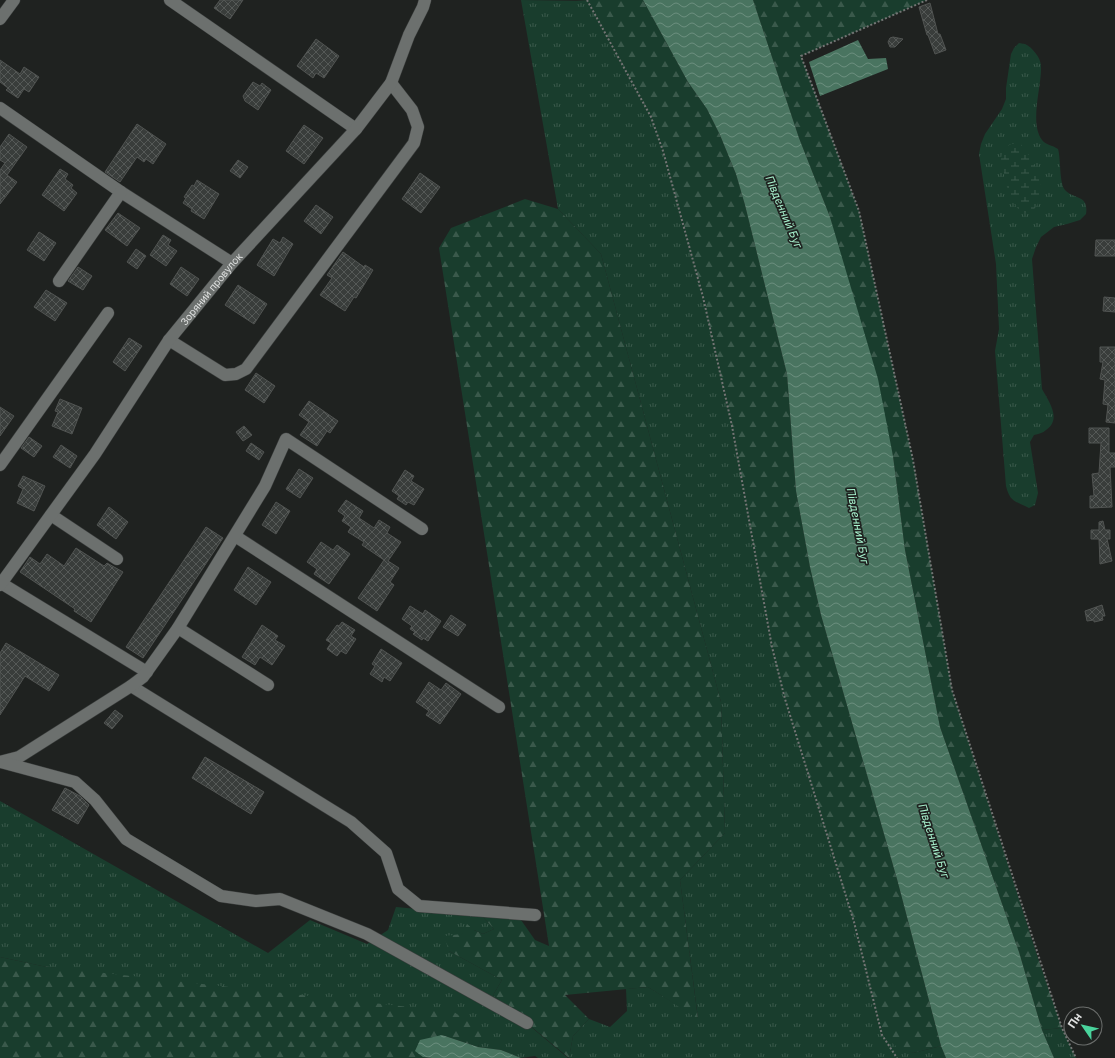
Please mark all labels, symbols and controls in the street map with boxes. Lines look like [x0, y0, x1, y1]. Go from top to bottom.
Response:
water label: Південний Буг [762, 174, 806, 252]
street label: Зоряний провулок [178, 250, 245, 328]
water label: Південний Буг [844, 487, 872, 567]
water label: Південний Буг [915, 802, 953, 881]
north arrow [1063, 1006, 1103, 1046]
text: Пн [1065, 1010, 1085, 1031]

